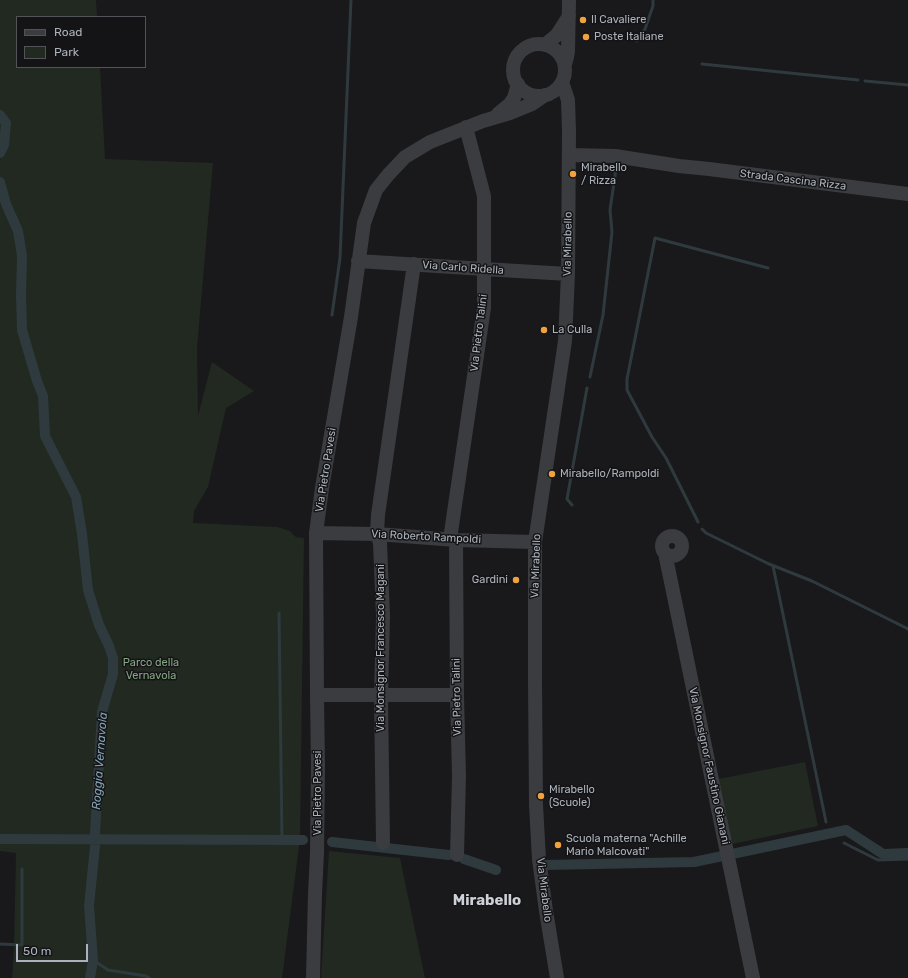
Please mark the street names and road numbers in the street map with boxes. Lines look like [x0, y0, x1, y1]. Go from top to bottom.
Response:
street label: Strada Cascina Rizza [739, 167, 847, 193]
street label: Via Mirabello [561, 212, 575, 276]
street label: Via Carlo Ridella [422, 259, 504, 277]
street label: Via Pietro Talini [468, 294, 490, 372]
street label: Via Pietro Pavesi [313, 427, 339, 513]
street label: Via Roberto Rampoldi [371, 528, 481, 546]
street label: Via Mirabello [528, 534, 544, 598]
street label: Via Monsignor Francesco Magani [374, 564, 388, 732]
street label: Via Pietro Talini [450, 658, 464, 736]
street label: Via Monsignor Faustino Gianani [686, 686, 732, 846]
street label: Via Pietro Pavesi [311, 750, 325, 836]
street label: Via Mirabello [534, 857, 554, 923]

